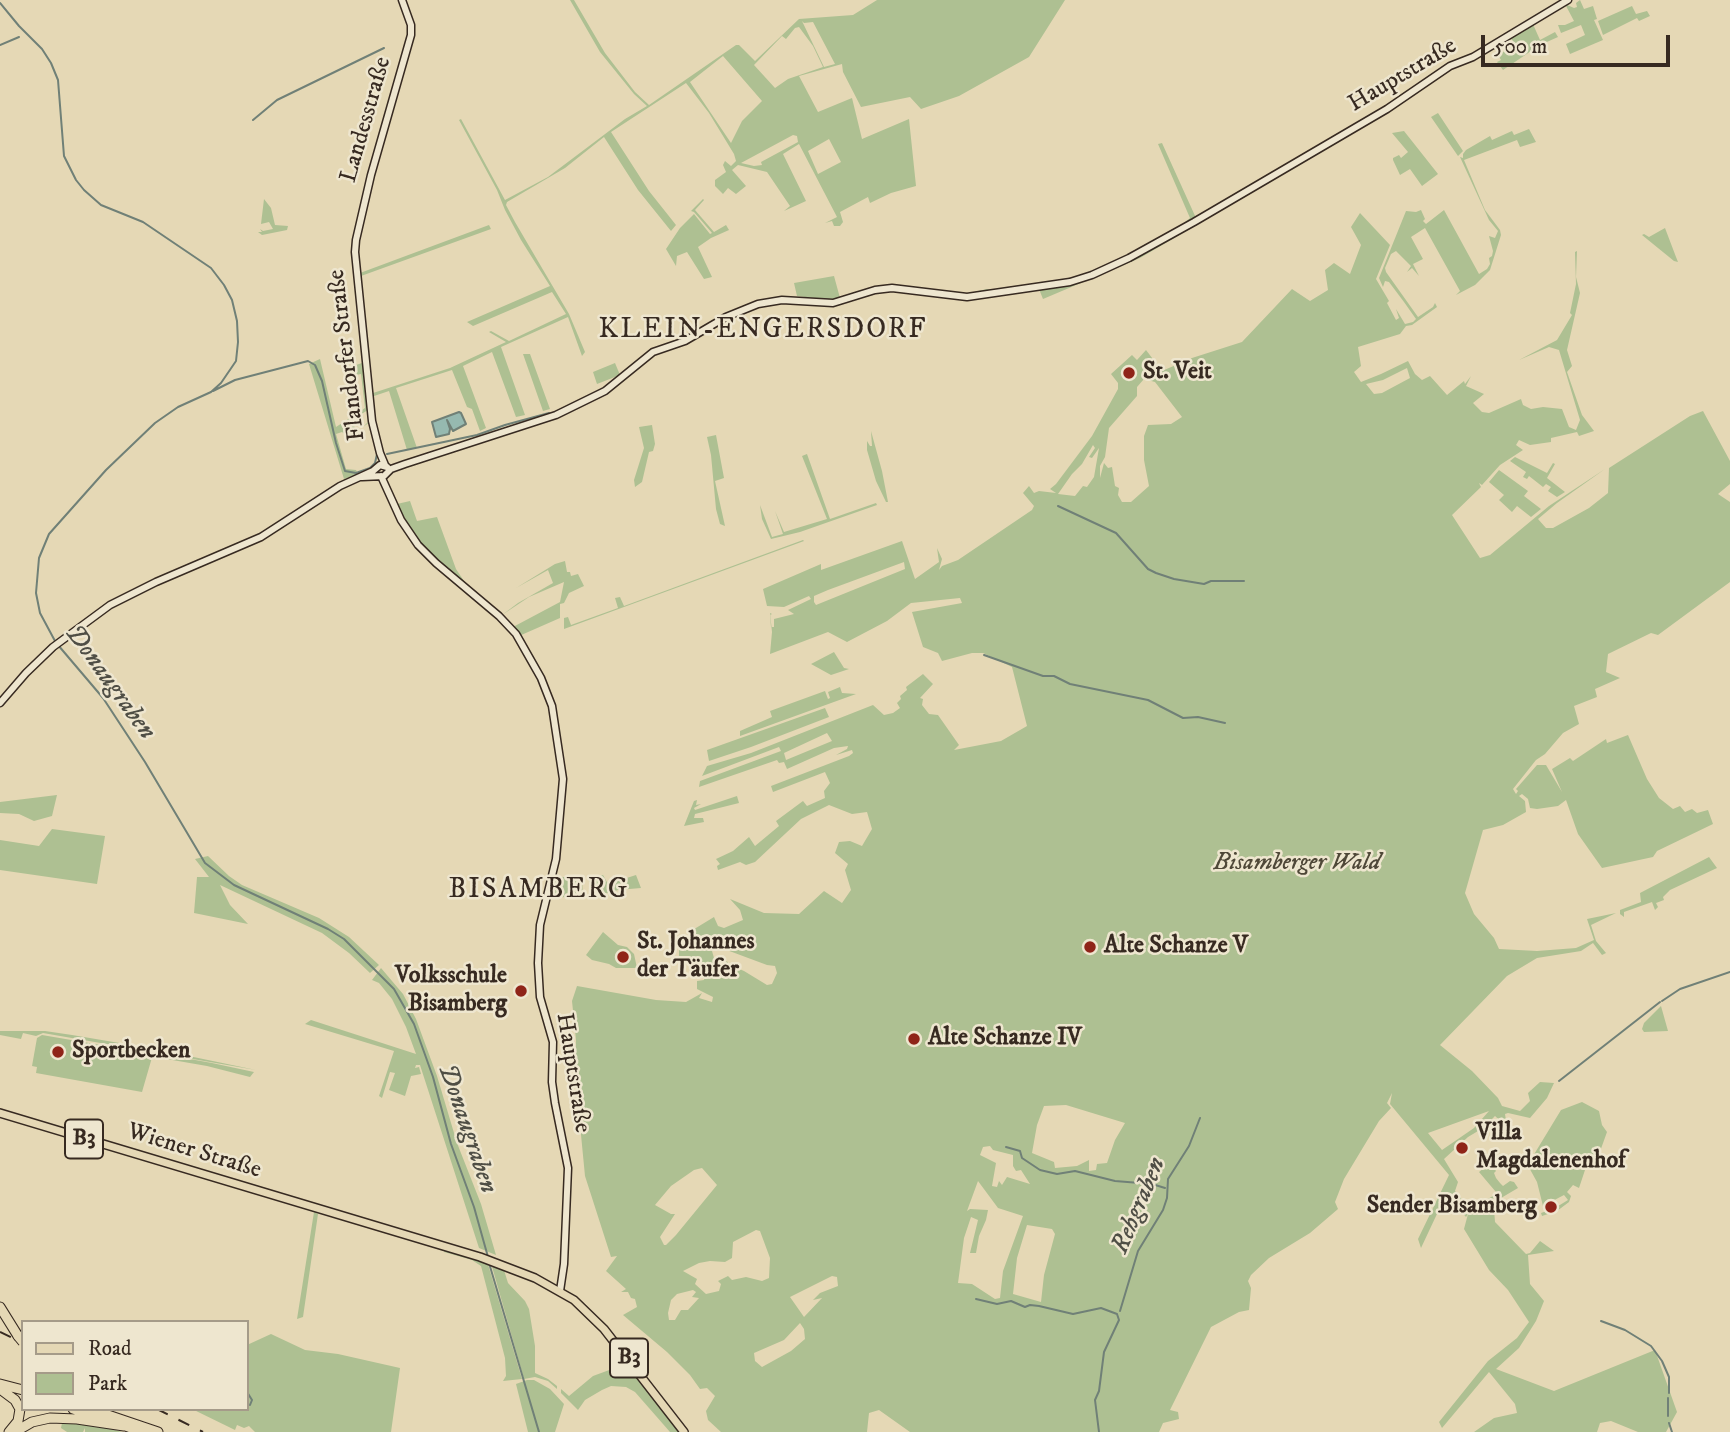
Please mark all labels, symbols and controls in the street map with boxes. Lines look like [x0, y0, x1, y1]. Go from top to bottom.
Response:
scale bar [1485, 21, 1674, 65]
street label: Hauptstraße [1344, 33, 1462, 119]
text: 500 m [1494, 34, 1547, 60]
street label: Landesstraße [335, 54, 399, 186]
street label: Flandorfer Straße [323, 268, 373, 442]
district label: KLEIN-ENGERSDORF [601, 314, 925, 348]
place label: St. Veit [1143, 359, 1212, 387]
marker: St. Veit [1121, 365, 1137, 381]
water label: Donaugraben [57, 619, 161, 747]
park label: Bisamberger Wald [1214, 850, 1380, 878]
district label: BISAMBERG [450, 874, 628, 908]
place label: St. Johannes der Täufer [637, 929, 755, 985]
place label: Alte Schanze V [1104, 933, 1248, 961]
marker: Alte Schanze V [1082, 939, 1098, 955]
marker: St. Johannes der Täufer [615, 949, 631, 965]
place label: Volksschule Bisamberg [395, 963, 507, 1019]
marker: Volksschule Bisamberg [513, 983, 529, 999]
street label: Hauptstraße [548, 1011, 596, 1135]
place label: Alte Schanze IV [928, 1025, 1082, 1053]
marker: Alte Schanze IV [906, 1031, 922, 1047]
place label: Sportbecken [72, 1038, 191, 1066]
marker: Sportbecken [50, 1044, 66, 1060]
water label: Donaugraben [429, 1060, 503, 1198]
street label: Wiener Straße [124, 1118, 264, 1186]
road number: B3 [65, 1120, 103, 1158]
place label: Villa Magdalenenhof [1476, 1120, 1626, 1176]
marker: Villa Magdalenenhof [1454, 1140, 1470, 1156]
water label: Rehgraben [1106, 1153, 1174, 1259]
place label: Sender Bisamberg [1367, 1193, 1537, 1221]
marker: Sender Bisamberg [1543, 1199, 1559, 1215]
legend [21, 1320, 248, 1411]
text: Road [88, 1336, 132, 1362]
road number: B3 [610, 1338, 648, 1378]
text: Park [88, 1371, 127, 1397]

